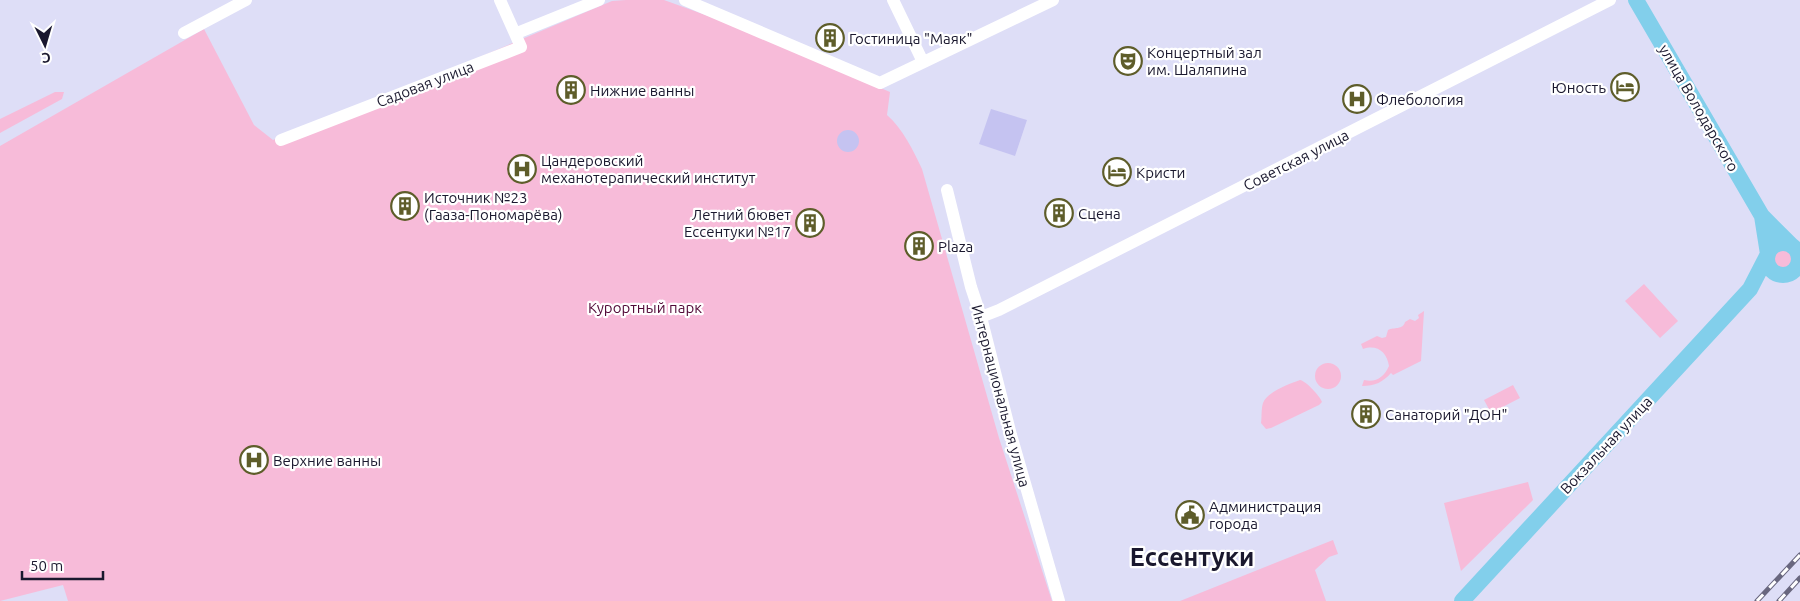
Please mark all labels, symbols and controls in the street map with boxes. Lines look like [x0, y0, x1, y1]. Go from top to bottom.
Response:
north arrow [20, 20, 70, 70]
building icon: Гостиница "Маяк" [815, 23, 845, 53]
place label: Гостиница "Маяк" [849, 30, 972, 47]
street label: улица Володарского [1656, 42, 1742, 174]
place label: Концертный зал им. Шаляпина [1147, 44, 1262, 78]
theatre icon: Концертный зал им. Шаляпина [1113, 46, 1143, 76]
text: С [41, 50, 51, 66]
street label: Садовая улица [374, 58, 476, 110]
hotel icon: Юность [1610, 72, 1640, 102]
building icon: Нижние ванны [556, 75, 586, 105]
place label: Юность [1552, 79, 1606, 96]
place label: Нижние ванны [590, 82, 694, 99]
hospital icon: Флебология [1342, 84, 1372, 114]
place label: Флебология [1376, 91, 1464, 108]
street label: Советская улица [1240, 126, 1352, 194]
place label: Цандеровский механотерапический институт [541, 152, 756, 186]
hospital icon: Цандеровский механотерапический институт [507, 154, 537, 184]
hotel icon: Кристи [1102, 157, 1132, 187]
place label: Кристи [1136, 164, 1186, 181]
place label: Источник №23 (Гааза-Пономарёва) [424, 189, 562, 223]
building icon: Источник №23 (Гааза-Пономарёва) [390, 191, 420, 221]
building icon: Сцена [1044, 198, 1074, 228]
place label: Сцена [1078, 205, 1121, 222]
place label: Летний бювет Ессентуки №17 [684, 206, 791, 240]
building icon: Летний бювет Ессентуки №17 [795, 208, 825, 238]
building icon: Plaza [904, 231, 934, 261]
place label: Plaza [938, 238, 973, 255]
park label: Курортный парк [588, 299, 702, 316]
street label: Интернациональная улица [968, 303, 1034, 489]
street label: Вокзальная улица [1557, 393, 1655, 497]
building icon: Санаторий "ДОН" [1351, 399, 1381, 429]
place label: Санаторий "ДОН" [1385, 406, 1507, 423]
hospital icon: Верхние ванны [239, 445, 269, 475]
place label: Верхние ванны [273, 452, 381, 469]
place label: Администрация города [1209, 498, 1321, 532]
public building icon: Администрация города [1175, 500, 1205, 530]
district label: Ессентуки [1130, 543, 1254, 571]
scale bar [22, 548, 104, 580]
text: 50 m [30, 557, 63, 574]

